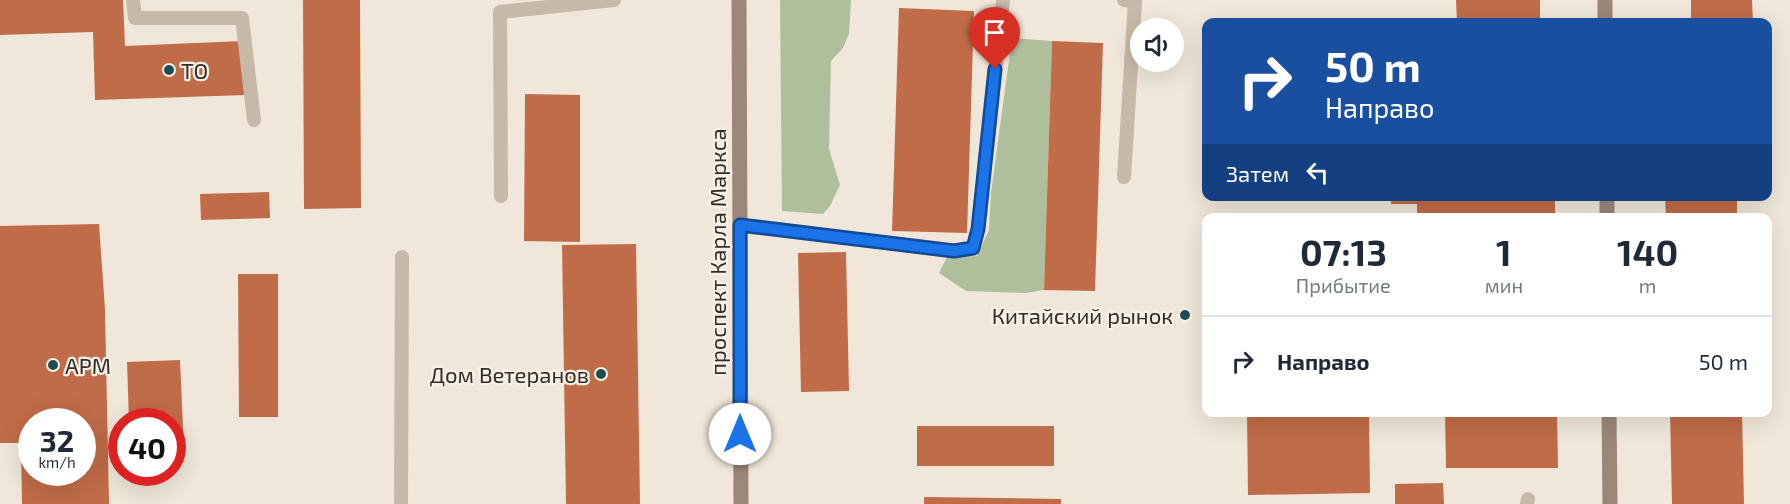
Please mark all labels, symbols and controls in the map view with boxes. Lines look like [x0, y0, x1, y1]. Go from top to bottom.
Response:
pin [969, 7, 1020, 69]
icon: arrive [978, 16, 1011, 49]
map controls [1130, 18, 1184, 72]
button: sound [1130, 18, 1184, 72]
text: 50 m [1325, 40, 1421, 90]
icon: right [1226, 42, 1304, 120]
place label: ТО [181, 57, 208, 83]
marker: ТО [162, 63, 176, 77]
text: Направо [1325, 91, 1434, 123]
street label: проспект Карла Маркса [704, 128, 730, 376]
icon: left [1301, 156, 1334, 189]
text: Затем [1226, 160, 1289, 186]
text: 07:13 [1300, 230, 1387, 273]
text: 1 [1496, 230, 1512, 273]
text: 140 [1617, 230, 1678, 273]
text: Прибытие [1296, 273, 1391, 297]
text: мин [1485, 273, 1523, 297]
text: m [1639, 273, 1656, 297]
place label: Китайский рынок [992, 302, 1173, 328]
marker: Китайский рынок [1178, 308, 1192, 322]
icon: right [1226, 345, 1259, 378]
text: Направо [1277, 348, 1370, 374]
text: 50 m [1699, 348, 1748, 374]
place label: АРМ [65, 352, 111, 378]
marker: АРМ [46, 358, 60, 372]
place label: Дом Ветеранов [430, 361, 589, 387]
marker: Дом Ветеранов [594, 367, 608, 381]
position arrow [708, 402, 772, 466]
speed limit sign: 40 [108, 408, 186, 486]
text: 32 [40, 422, 74, 458]
text: km/h [38, 453, 76, 471]

